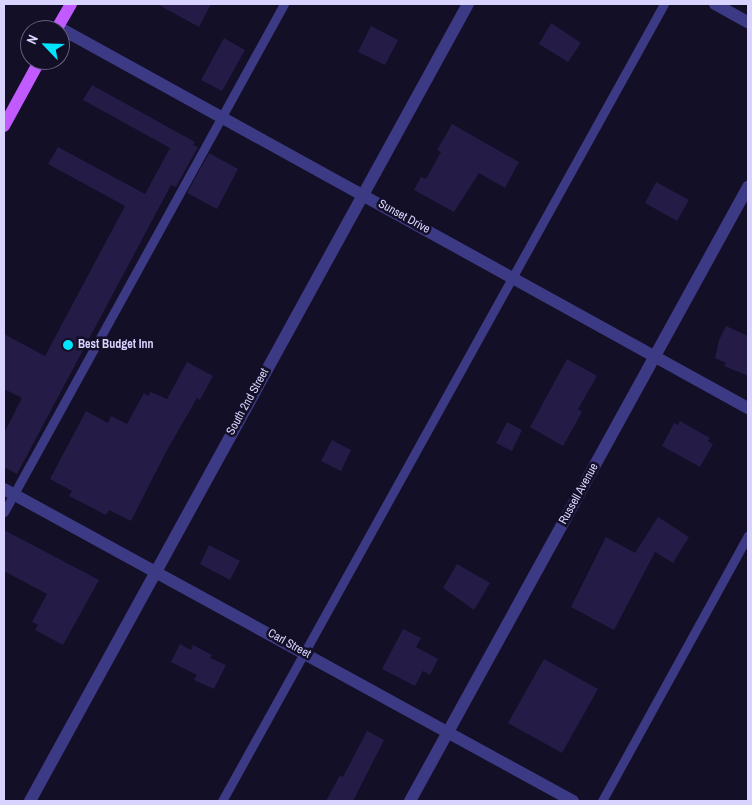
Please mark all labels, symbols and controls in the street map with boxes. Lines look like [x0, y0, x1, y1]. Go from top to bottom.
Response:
north arrow [20, 20, 70, 70]
text: N [22, 32, 42, 47]
street label: Sunset Drive [376, 197, 432, 237]
place label: Best Budget Inn [78, 338, 153, 352]
marker: Best Budget Inn [62, 339, 74, 351]
street label: South 2nd Street [224, 366, 272, 438]
street label: Russell Avenue [556, 461, 602, 527]
street label: Carl Street [265, 626, 313, 662]

